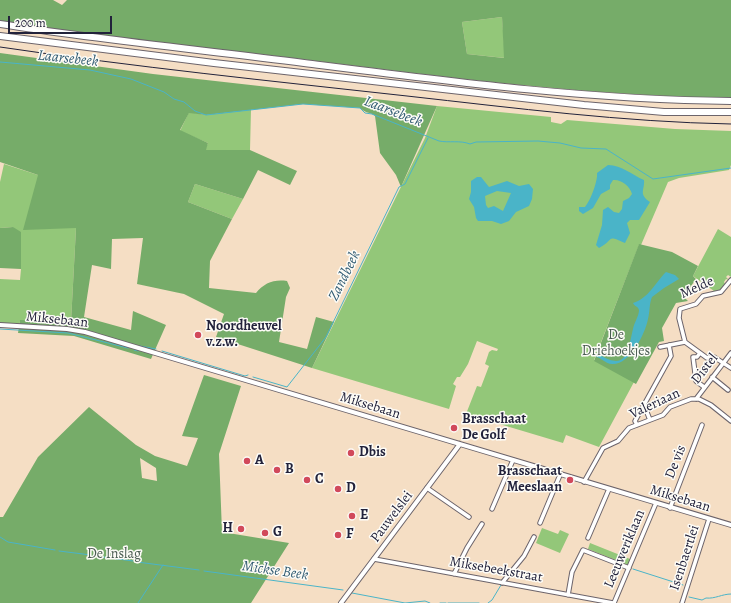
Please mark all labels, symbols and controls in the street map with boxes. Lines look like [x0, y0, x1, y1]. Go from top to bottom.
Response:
scale bar [10, 8, 114, 34]
text: 200 m [15, 15, 46, 31]
water label: Laarsebeek [37, 47, 99, 71]
water label: Laarsebeek [361, 93, 425, 131]
water label: Zandbeek [325, 248, 365, 304]
street label: Melde [678, 273, 716, 303]
street label: Miksebaan [25, 308, 89, 332]
place label: Noordheuvel v.z.w. [206, 319, 282, 352]
park label: De Driehoekjes [582, 328, 650, 360]
marker: Noordheuvel v.z.w. [193, 330, 203, 340]
street label: Distel [688, 351, 722, 387]
street label: Valeriaan [627, 385, 683, 423]
street label: Miksebaan [338, 389, 402, 423]
place label: Brasschaat De Golf [462, 412, 526, 444]
marker: Brasschaat De Golf [449, 423, 459, 433]
street label: De vis [662, 443, 690, 481]
place label: Dbis [359, 445, 386, 461]
marker: Dbis [346, 448, 356, 458]
place label: A [255, 453, 264, 469]
marker: A [242, 456, 252, 466]
place label: B [285, 462, 294, 478]
place label: Brasschaat Meeslaan [498, 464, 562, 496]
marker: B [272, 465, 282, 475]
place label: C [315, 472, 324, 488]
marker: C [302, 475, 312, 485]
marker: Brasschaat Meeslaan [565, 475, 575, 485]
place label: D [346, 481, 356, 497]
street label: Miksebaan [648, 482, 712, 516]
marker: D [333, 484, 343, 494]
street label: Pauwelslei [367, 488, 417, 546]
street label: Leeuweriklaan [601, 507, 649, 591]
place label: E [360, 508, 368, 524]
marker: E [347, 511, 357, 521]
place label: H [223, 521, 233, 537]
street label: Isenbaertlei [667, 523, 703, 593]
marker: H [236, 524, 246, 534]
place label: G [273, 525, 282, 541]
place label: F [346, 527, 353, 543]
marker: G [260, 528, 270, 538]
marker: F [333, 530, 343, 540]
park label: De Inslag [87, 547, 141, 563]
street label: Miksebeekstraat [448, 554, 544, 586]
water label: Mickse Beek [241, 557, 309, 585]

